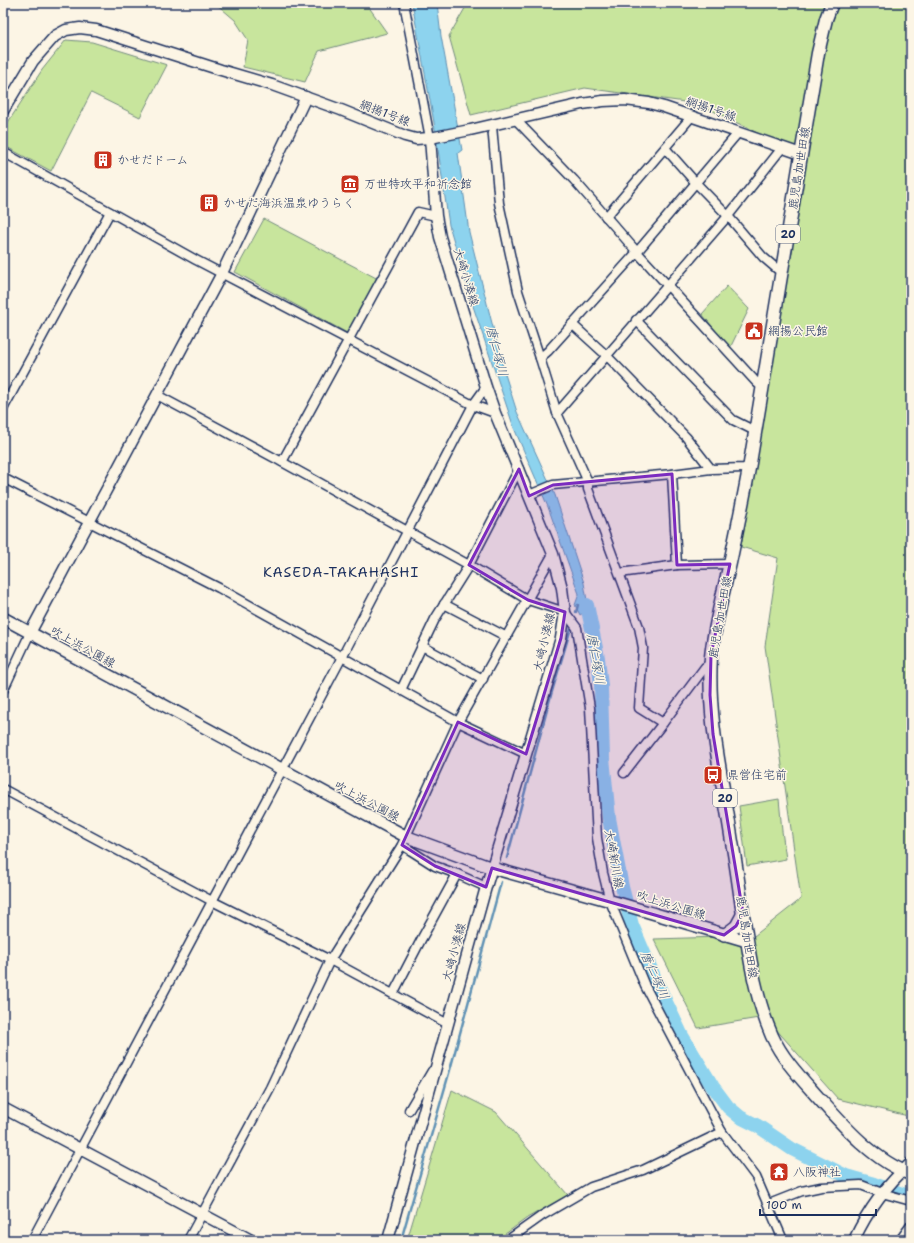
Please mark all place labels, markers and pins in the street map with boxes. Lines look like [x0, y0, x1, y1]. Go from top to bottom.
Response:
building icon: かせだドーム [92, 149, 114, 171]
place label: かせだドーム [117, 152, 189, 168]
museum icon: 万世特攻平和祈念館 [339, 173, 361, 195]
place label: 万世特攻平和祈念館 [364, 176, 472, 192]
building icon: かせだ海浜温泉ゆうらく [198, 192, 220, 214]
place label: かせだ海浜温泉ゆうらく [223, 195, 355, 211]
public building icon: 網揚公民館 [743, 320, 765, 342]
place label: 網揚公民館 [768, 323, 828, 339]
bus stop icon: 県営住宅前 [702, 764, 724, 786]
place label: 県営住宅前 [727, 767, 787, 783]
temple icon: 八阪神社 [768, 1161, 790, 1183]
place label: 八阪神社 [793, 1164, 841, 1180]

